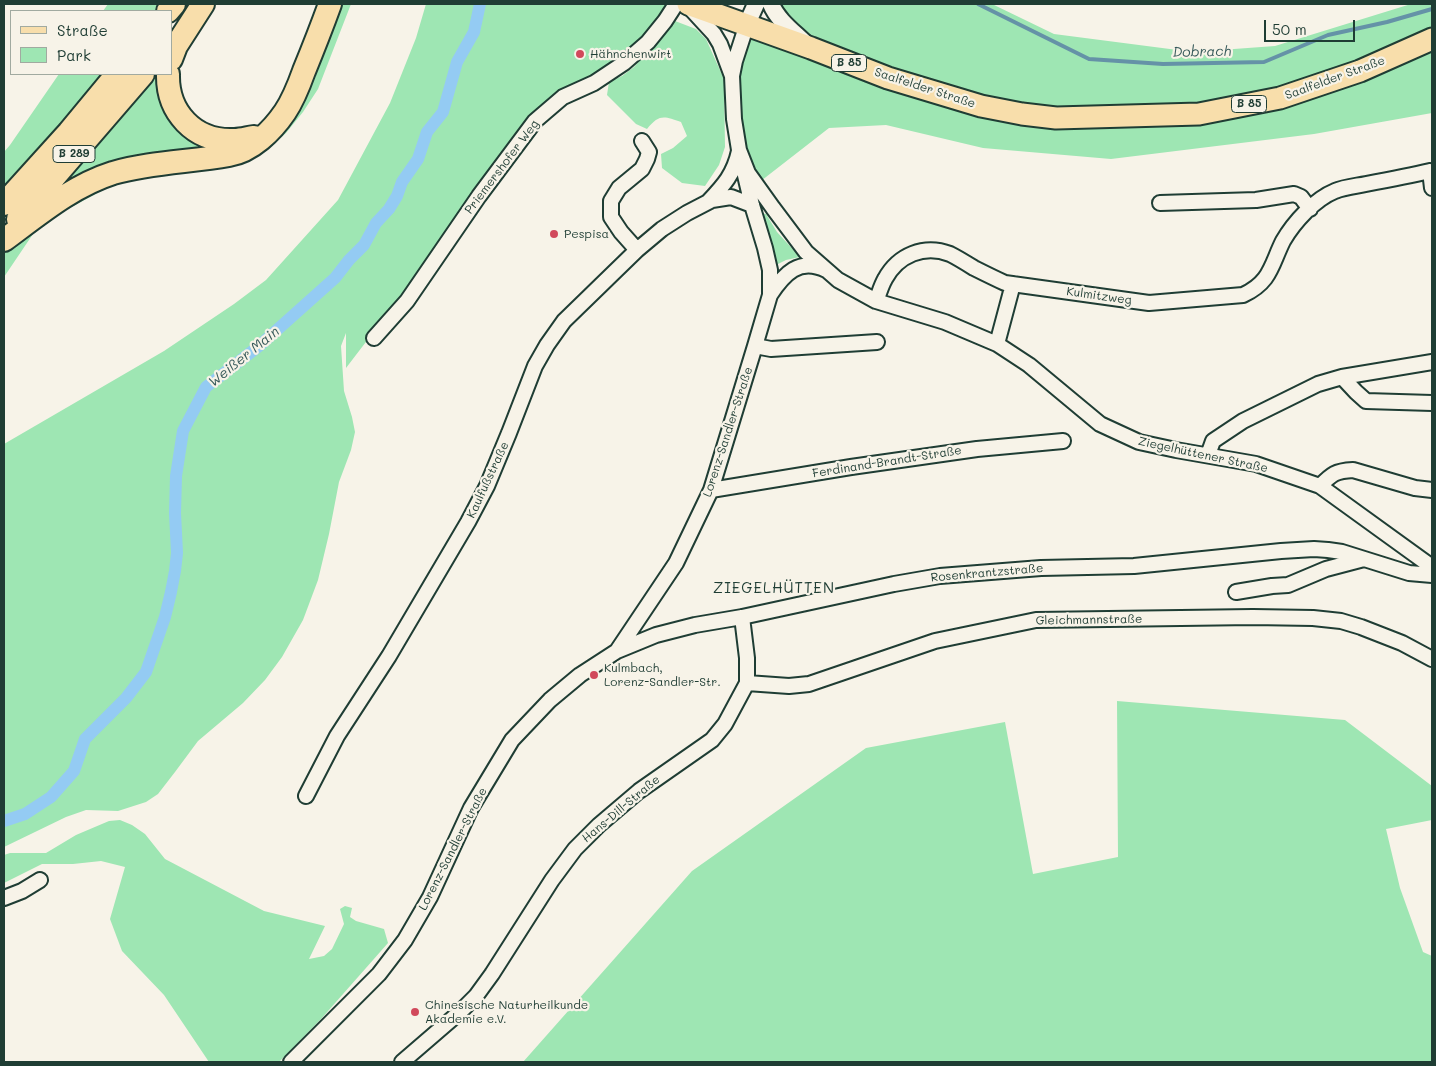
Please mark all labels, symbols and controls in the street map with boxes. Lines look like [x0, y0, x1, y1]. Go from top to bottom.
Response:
legend [10, 10, 172, 75]
scale bar [1266, 10, 1357, 42]
text: 50 m [1272, 19, 1307, 39]
text: Straße [57, 20, 108, 40]
water label: Dobrach [1172, 43, 1232, 61]
text: Park [57, 45, 91, 65]
place label: Hähnchenwirt [590, 47, 672, 61]
marker: Hähnchenwirt [574, 48, 586, 60]
street label: Saalfelder Straße [1283, 53, 1387, 103]
road number: B 85 [832, 54, 866, 72]
street label: Saalfelder Straße [873, 65, 977, 111]
road number: B 85 [1232, 96, 1266, 112]
street label: Priemershofer Weg [462, 117, 542, 217]
road number: B 289 [53, 146, 95, 162]
place label: Pespisa [564, 227, 609, 241]
marker: Pespisa [548, 228, 560, 240]
street label: Kulmitzweg [1065, 284, 1133, 308]
water label: Weißer Main [205, 323, 283, 391]
street label: Lorenz-Sandler-Straße [700, 365, 756, 499]
street label: Ziegelhüttener Straße [1137, 434, 1269, 476]
street label: Kaulfußstraße [464, 439, 512, 521]
street label: Ferdinand-Brandt-Straße [811, 443, 963, 481]
street label: Rosenkrantzstraße [930, 561, 1044, 585]
district label: ZIEGELHÜTTEN [712, 579, 836, 597]
street label: Gleichmannstraße [1035, 612, 1143, 628]
place label: Kulmbach, Lorenz-Sandler-Str. [604, 661, 721, 689]
marker: Kulmbach, Lorenz-Sandler-Str. [588, 669, 600, 681]
street label: Hans-Dill-Straße [579, 772, 663, 846]
street label: Lorenz-Sandler-Straße [416, 785, 490, 913]
place label: Chinesische Naturheilkunde Akademie e.V. [425, 998, 588, 1026]
marker: Chinesische Naturheilkunde Akademie e.V. [409, 1006, 421, 1018]

